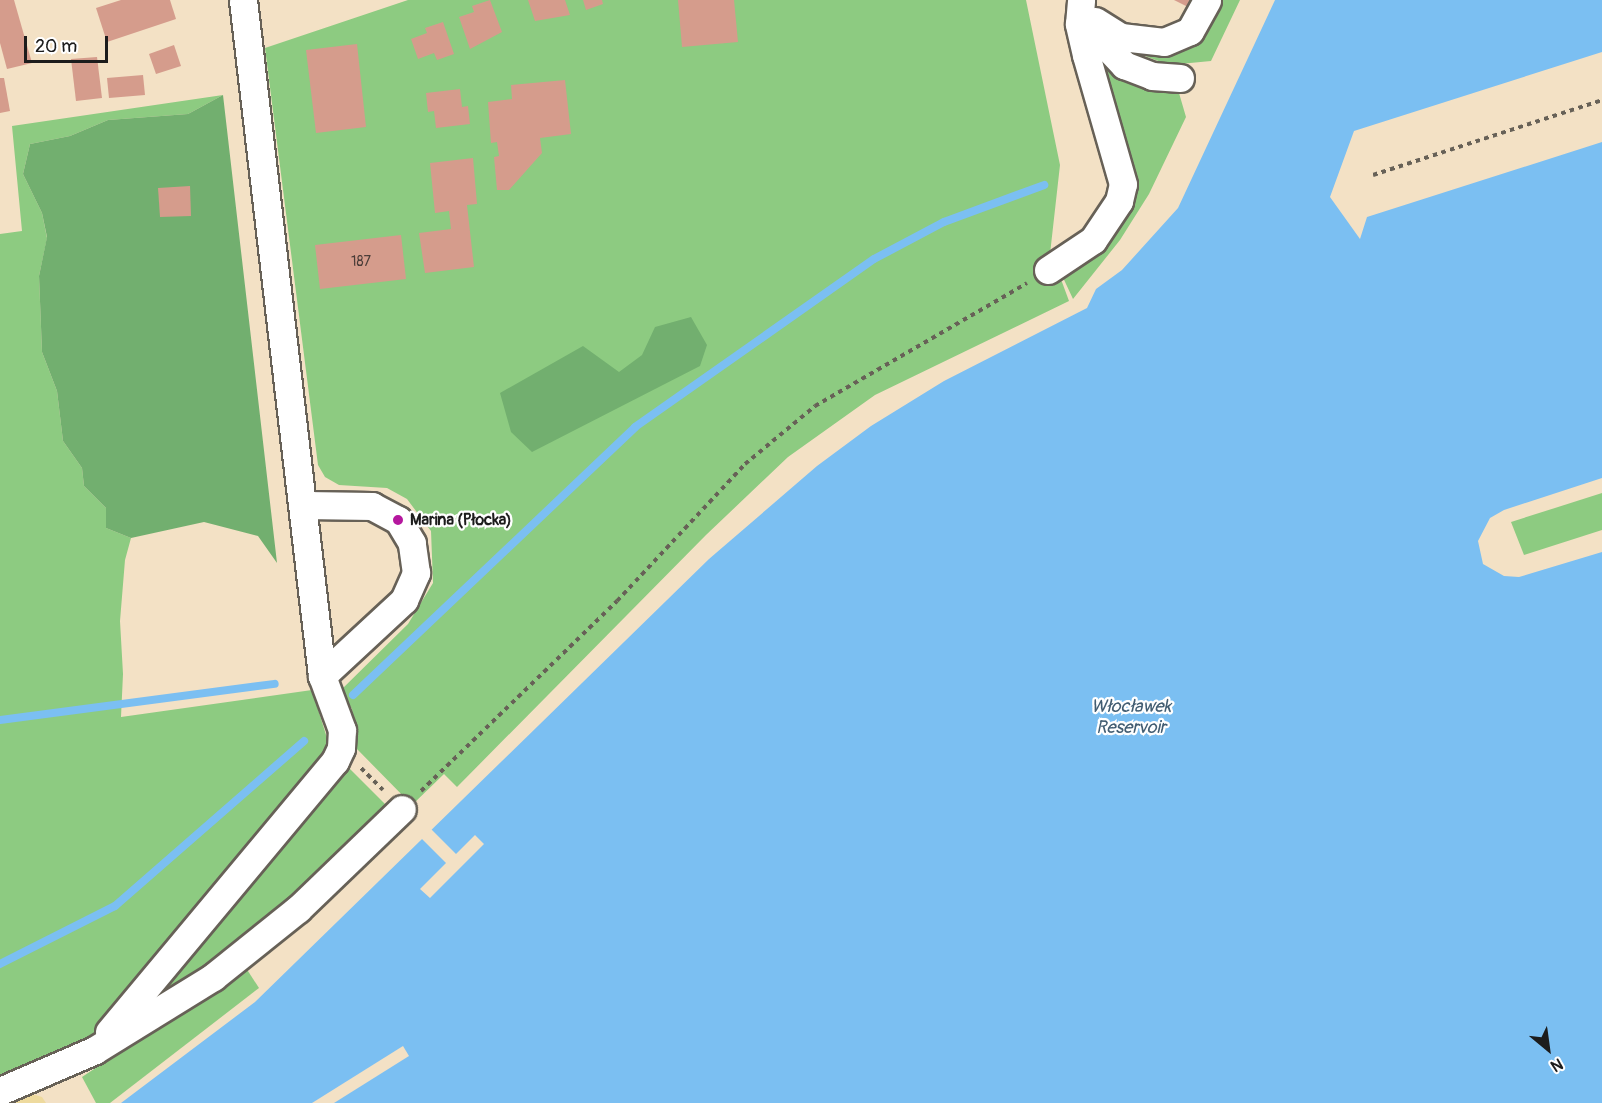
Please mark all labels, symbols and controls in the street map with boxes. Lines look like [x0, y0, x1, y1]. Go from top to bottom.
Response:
scale bar [27, 24, 111, 62]
text: 20 m [35, 35, 77, 58]
house number: 187 [351, 254, 371, 270]
place label: Marina (Płocka) [410, 510, 512, 530]
marker: Marina (Płocka) [391, 513, 405, 527]
water label: Włocławek Reservoir [1091, 697, 1171, 740]
north arrow [1518, 1019, 1578, 1079]
text: N [1547, 1053, 1566, 1076]

